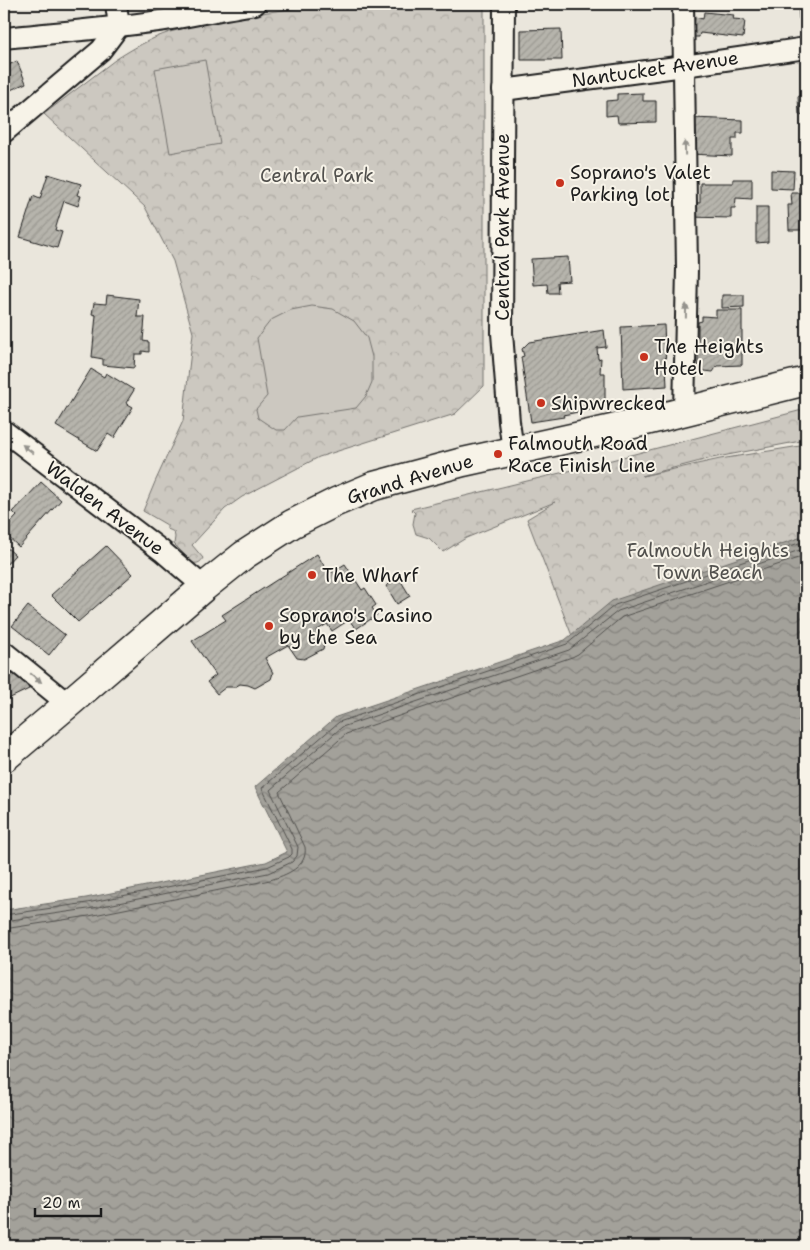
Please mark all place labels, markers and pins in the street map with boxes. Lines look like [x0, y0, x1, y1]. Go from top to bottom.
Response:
place label: Soprano's Valet Parking lot [570, 160, 711, 207]
marker: Soprano's Valet Parking lot [554, 177, 566, 189]
place label: The Heights Hotel [654, 334, 764, 381]
marker: The Heights Hotel [638, 351, 650, 363]
place label: Shipwrecked [551, 391, 666, 416]
marker: Shipwrecked [535, 397, 547, 409]
place label: Falmouth Road Race Finish Line [508, 431, 656, 478]
marker: Falmouth Road Race Finish Line [492, 448, 504, 460]
place label: The Wharf [322, 563, 419, 588]
marker: The Wharf [306, 569, 318, 581]
place label: Soprano's Casino by the Sea [279, 603, 433, 650]
marker: Soprano's Casino by the Sea [263, 620, 275, 632]

